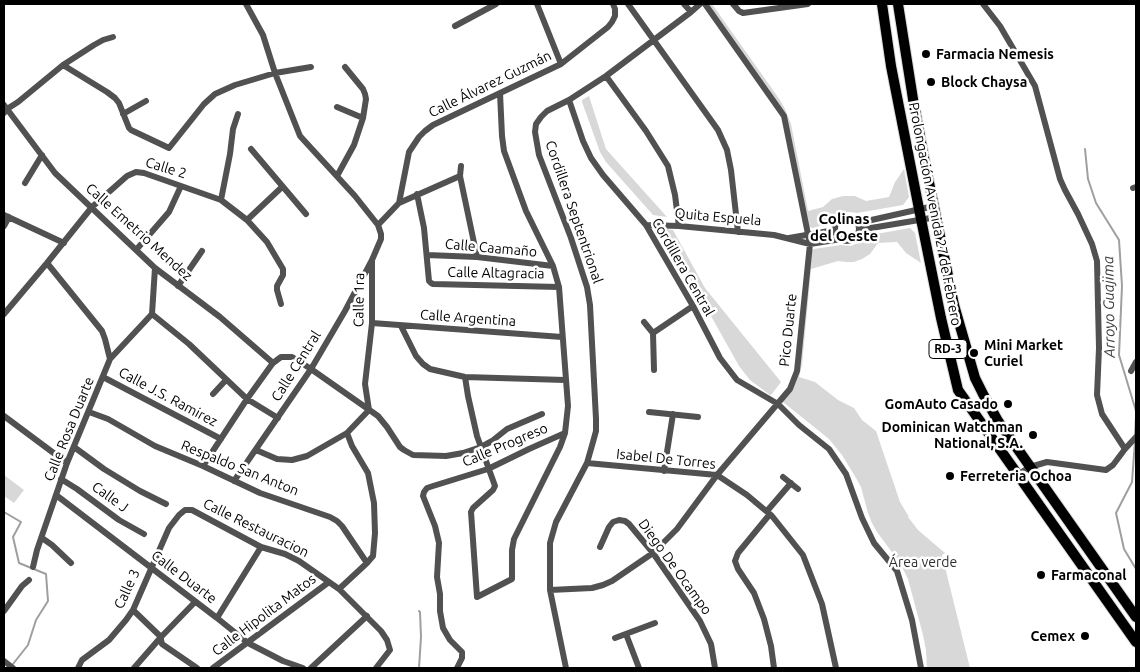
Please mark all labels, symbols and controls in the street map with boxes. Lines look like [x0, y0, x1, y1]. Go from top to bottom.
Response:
place label: Farmacia Nemesis [936, 46, 1054, 62]
street label: Calle Álvarez Guzmán [426, 47, 554, 121]
marker: Farmacia Nemesis [920, 48, 932, 60]
place label: Block Chaysa [941, 74, 1027, 90]
marker: Block Chaysa [925, 76, 937, 88]
street label: Prolongación Avenida 27 de Febrero [905, 101, 965, 327]
street label: Cordillera Septentrional [542, 138, 606, 286]
street label: Calle 2 [143, 154, 189, 182]
street label: Calle Emetrio Mendez [82, 180, 196, 284]
street label: Quita Espuela [674, 205, 762, 229]
district label: Colinas del Oeste [810, 210, 878, 245]
street label: Cordillera Central [648, 215, 718, 319]
street label: Calle Caamaño [444, 236, 538, 260]
water label: Arroyo Guajima [1099, 256, 1119, 358]
street label: Calle Altagracia [447, 264, 545, 282]
street label: Calle 1ra [350, 273, 368, 327]
street label: Pico Duarte [776, 293, 800, 367]
street label: Calle Argentina [419, 306, 517, 330]
street label: Calle Central [268, 328, 324, 404]
place label: Mini Market Curiel [984, 337, 1063, 370]
road number: RD-3 [929, 339, 967, 358]
marker: Mini Market Curiel [968, 347, 980, 359]
street label: Calle J.S. Ramirez [116, 364, 220, 430]
street label: Calle Rosa Duarte [40, 374, 98, 484]
place label: GomAuto Casado [885, 396, 998, 412]
marker: GomAuto Casado [1002, 398, 1014, 410]
street label: Calle Progreso [460, 419, 550, 471]
place label: Dominican Watchman National, S.A. [881, 419, 1023, 452]
marker: Dominican Watchman National, S.A. [1027, 429, 1039, 441]
street label: Respaldo San Anton [179, 437, 301, 499]
street label: Isabel De Torres [615, 445, 717, 473]
place label: Ferreteria Ochoa [960, 468, 1072, 484]
marker: Ferreteria Ochoa [944, 470, 956, 482]
street label: Calle J [88, 478, 132, 516]
street label: Calle Restauracion [200, 495, 312, 561]
street label: Diego De Ocampo [635, 516, 715, 618]
street label: Calle Duarte [148, 547, 220, 607]
park label: Área verde [889, 554, 957, 570]
street label: Calle 3 [111, 566, 143, 612]
place label: Farmaconal [1051, 567, 1127, 583]
marker: Farmaconal [1035, 569, 1047, 581]
street label: Calle Hipolita Matos [209, 570, 319, 660]
place label: Cemex [1030, 628, 1075, 644]
marker: Cemex [1079, 630, 1091, 642]

